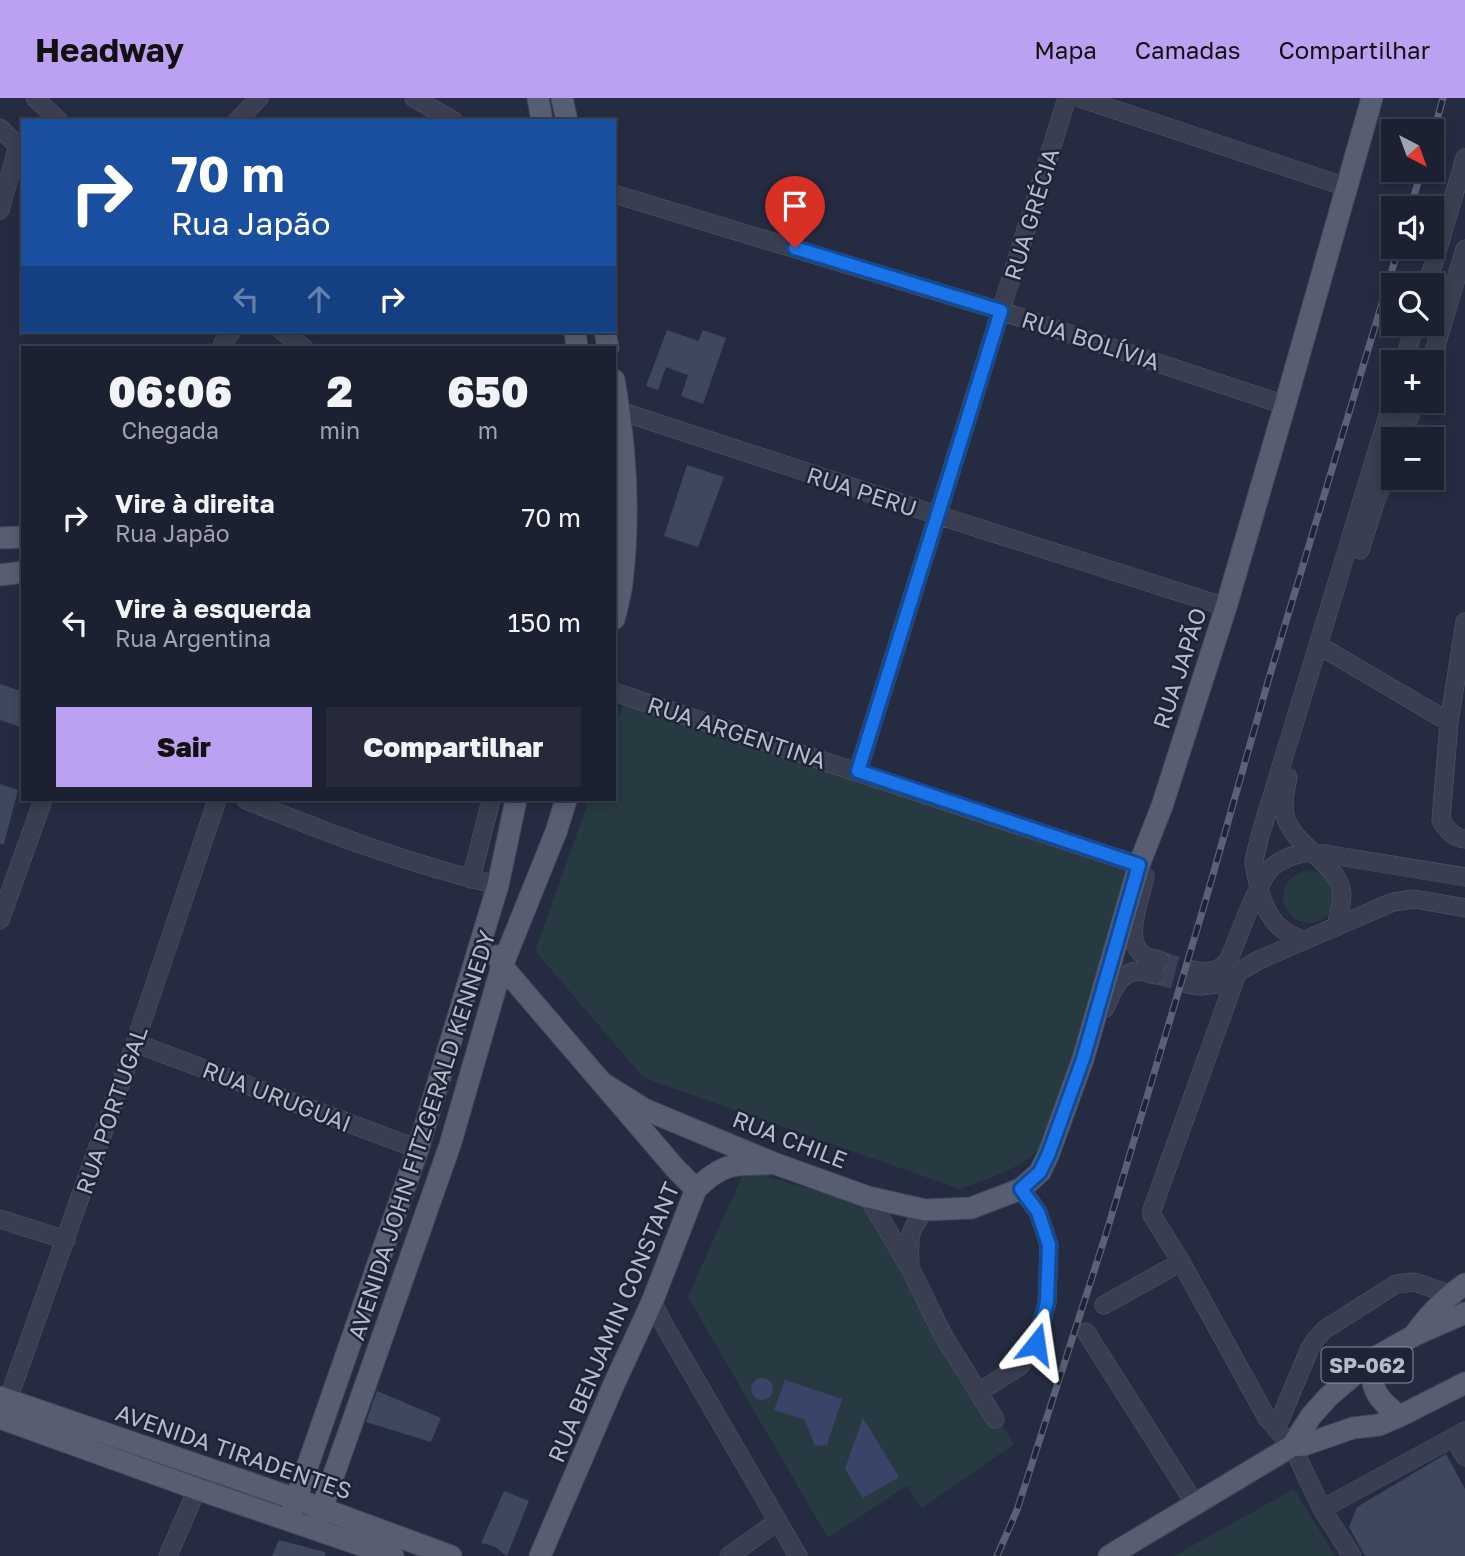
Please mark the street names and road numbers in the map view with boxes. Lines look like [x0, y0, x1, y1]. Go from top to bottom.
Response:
street label: RUA GRÉCIA [998, 145, 1064, 283]
street label: RUA BOLÍVIA [1019, 305, 1163, 375]
street label: RUA PERU [803, 460, 921, 522]
street label: RUA JAPÃO [1146, 604, 1212, 732]
street label: RUA ARGENTINA [644, 690, 830, 774]
street label: AVENIDA JOHN FITZGERALD KENNEDY [341, 927, 501, 1343]
street label: RUA PORTUGAL [69, 1022, 153, 1198]
street label: RUA URUGUAI [199, 1055, 355, 1137]
street label: RUA CHILE [729, 1104, 851, 1174]
street label: RUA BENJAMIN CONSTANT [541, 1178, 685, 1466]
road number: SP-062 [1322, 1348, 1412, 1382]
street label: AVENIDA TIRADENTES [112, 1397, 356, 1505]

